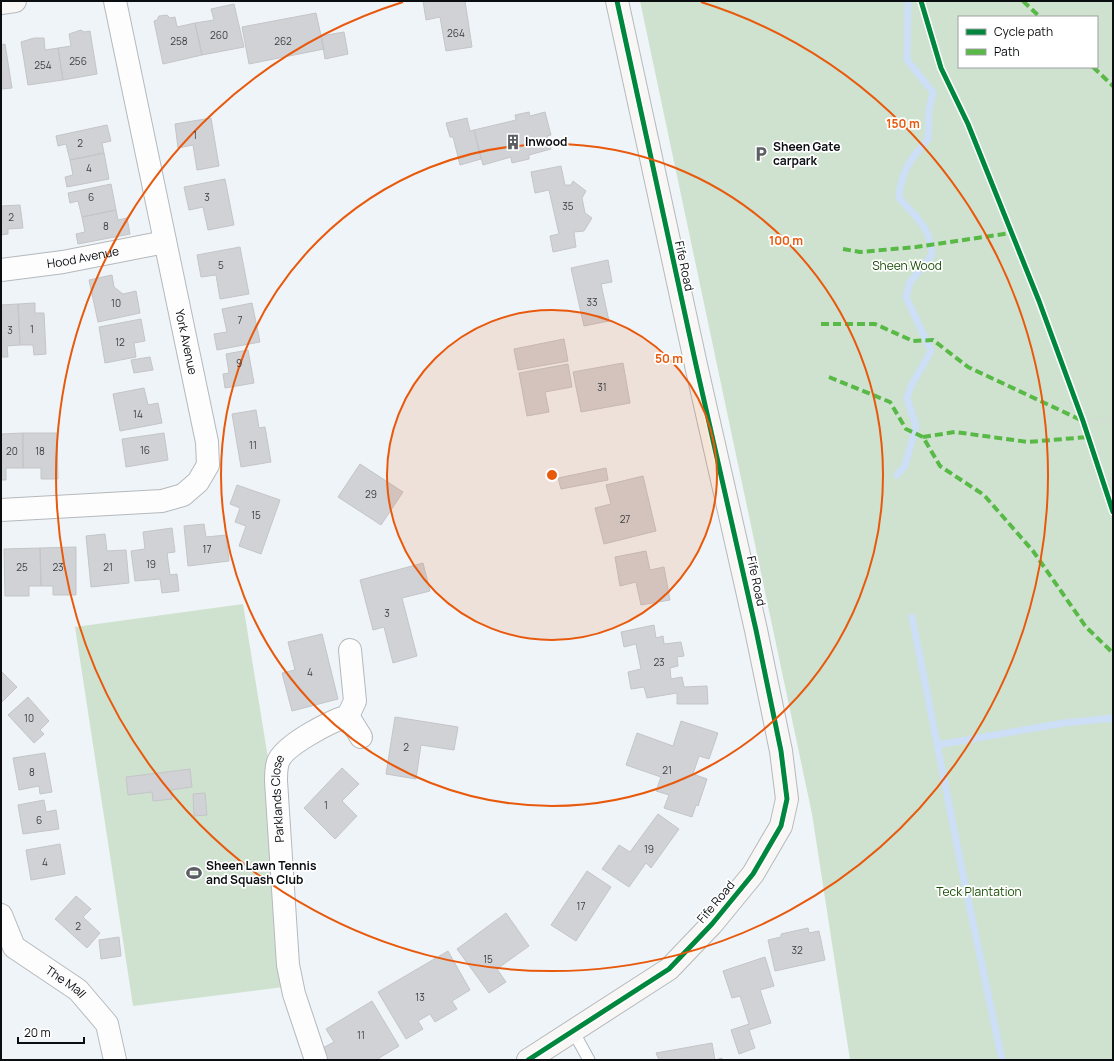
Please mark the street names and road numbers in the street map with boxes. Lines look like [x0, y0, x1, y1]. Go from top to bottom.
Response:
street label: Fife Road [671, 239, 698, 292]
street label: Hood Avenue [46, 242, 121, 272]
street label: York Avenue [171, 308, 202, 376]
street label: Fife Road [743, 554, 770, 607]
street label: Parklands Close [267, 751, 288, 843]
street label: Fife Road [693, 877, 738, 927]
street label: The Mall [42, 962, 90, 1002]

